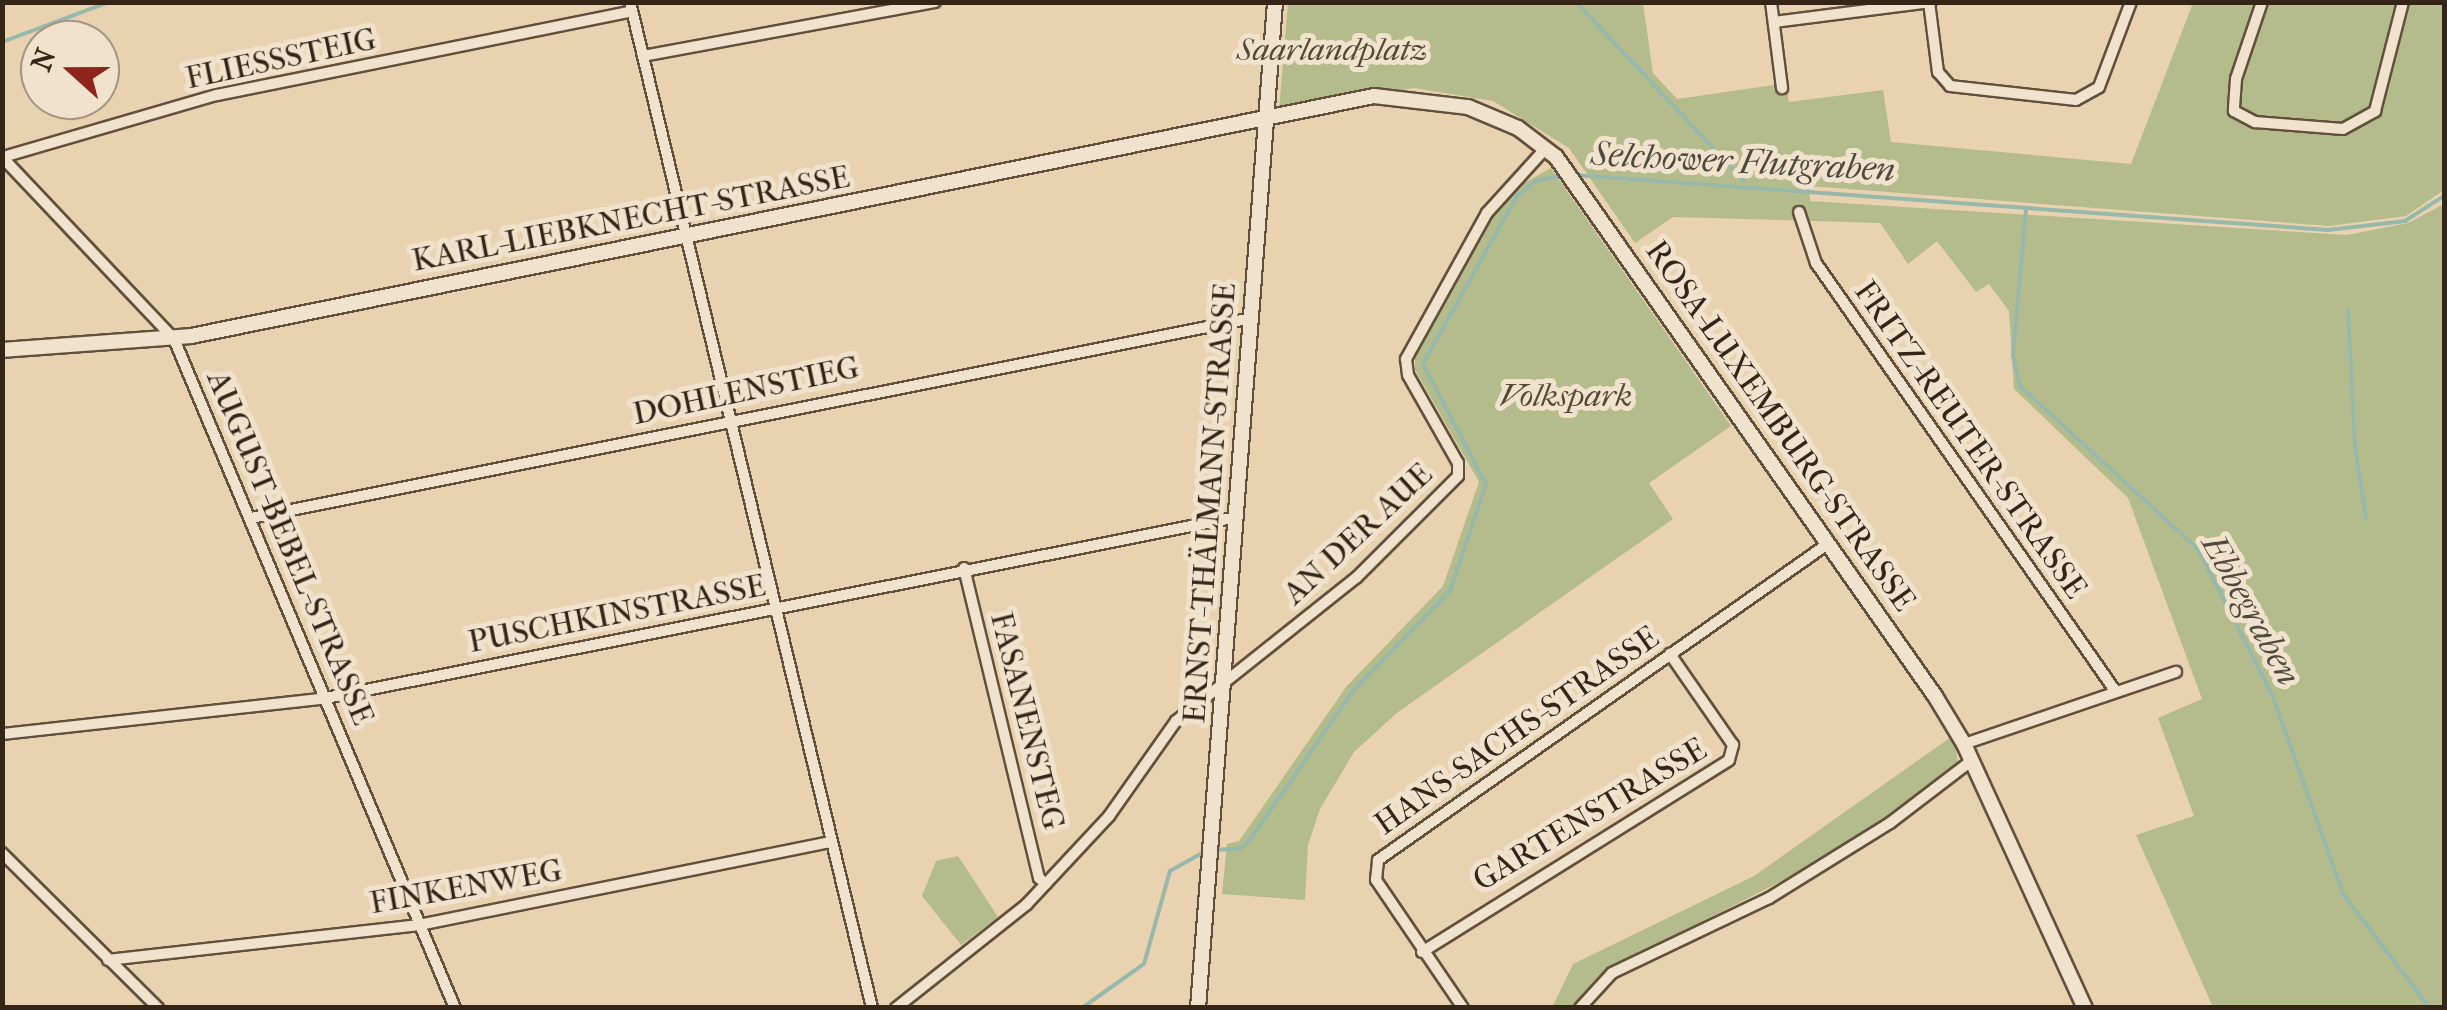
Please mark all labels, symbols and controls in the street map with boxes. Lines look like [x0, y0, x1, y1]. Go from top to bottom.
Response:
north arrow [20, 20, 120, 120]
street label: FLIESSSTEIG [182, 20, 380, 98]
park label: Saarlandplatz [1237, 31, 1427, 69]
text: N [24, 44, 63, 76]
water label: Selchower Flutgraben [1590, 133, 1896, 191]
street label: KARL-LIEBKNECHT-STRASSE [409, 158, 853, 280]
street label: ROSA-LUXEMBURG-STRASSE [1637, 233, 1923, 619]
street label: FRITZ-REUTER-STRASSE [1846, 274, 2094, 606]
street label: ERNST-THÄLMANN-STRASSE [1175, 281, 1245, 725]
street label: DOHLENSTIEG [629, 348, 863, 434]
street label: AUGUST-BEBEL-STRASSE [198, 365, 382, 731]
park label: Volkspark [1500, 377, 1632, 415]
street label: AN DER AUE [1275, 455, 1441, 613]
water label: Ebbegraben [2192, 527, 2310, 693]
street label: PUSCHKINSTRASSE [465, 566, 769, 662]
street label: FASANENSTEG [981, 608, 1073, 834]
street label: HANS-SACHS-STRASSE [1368, 618, 1666, 844]
street label: GARTENSTRASSE [1466, 730, 1714, 900]
street label: FINKENWEG [367, 851, 565, 923]

